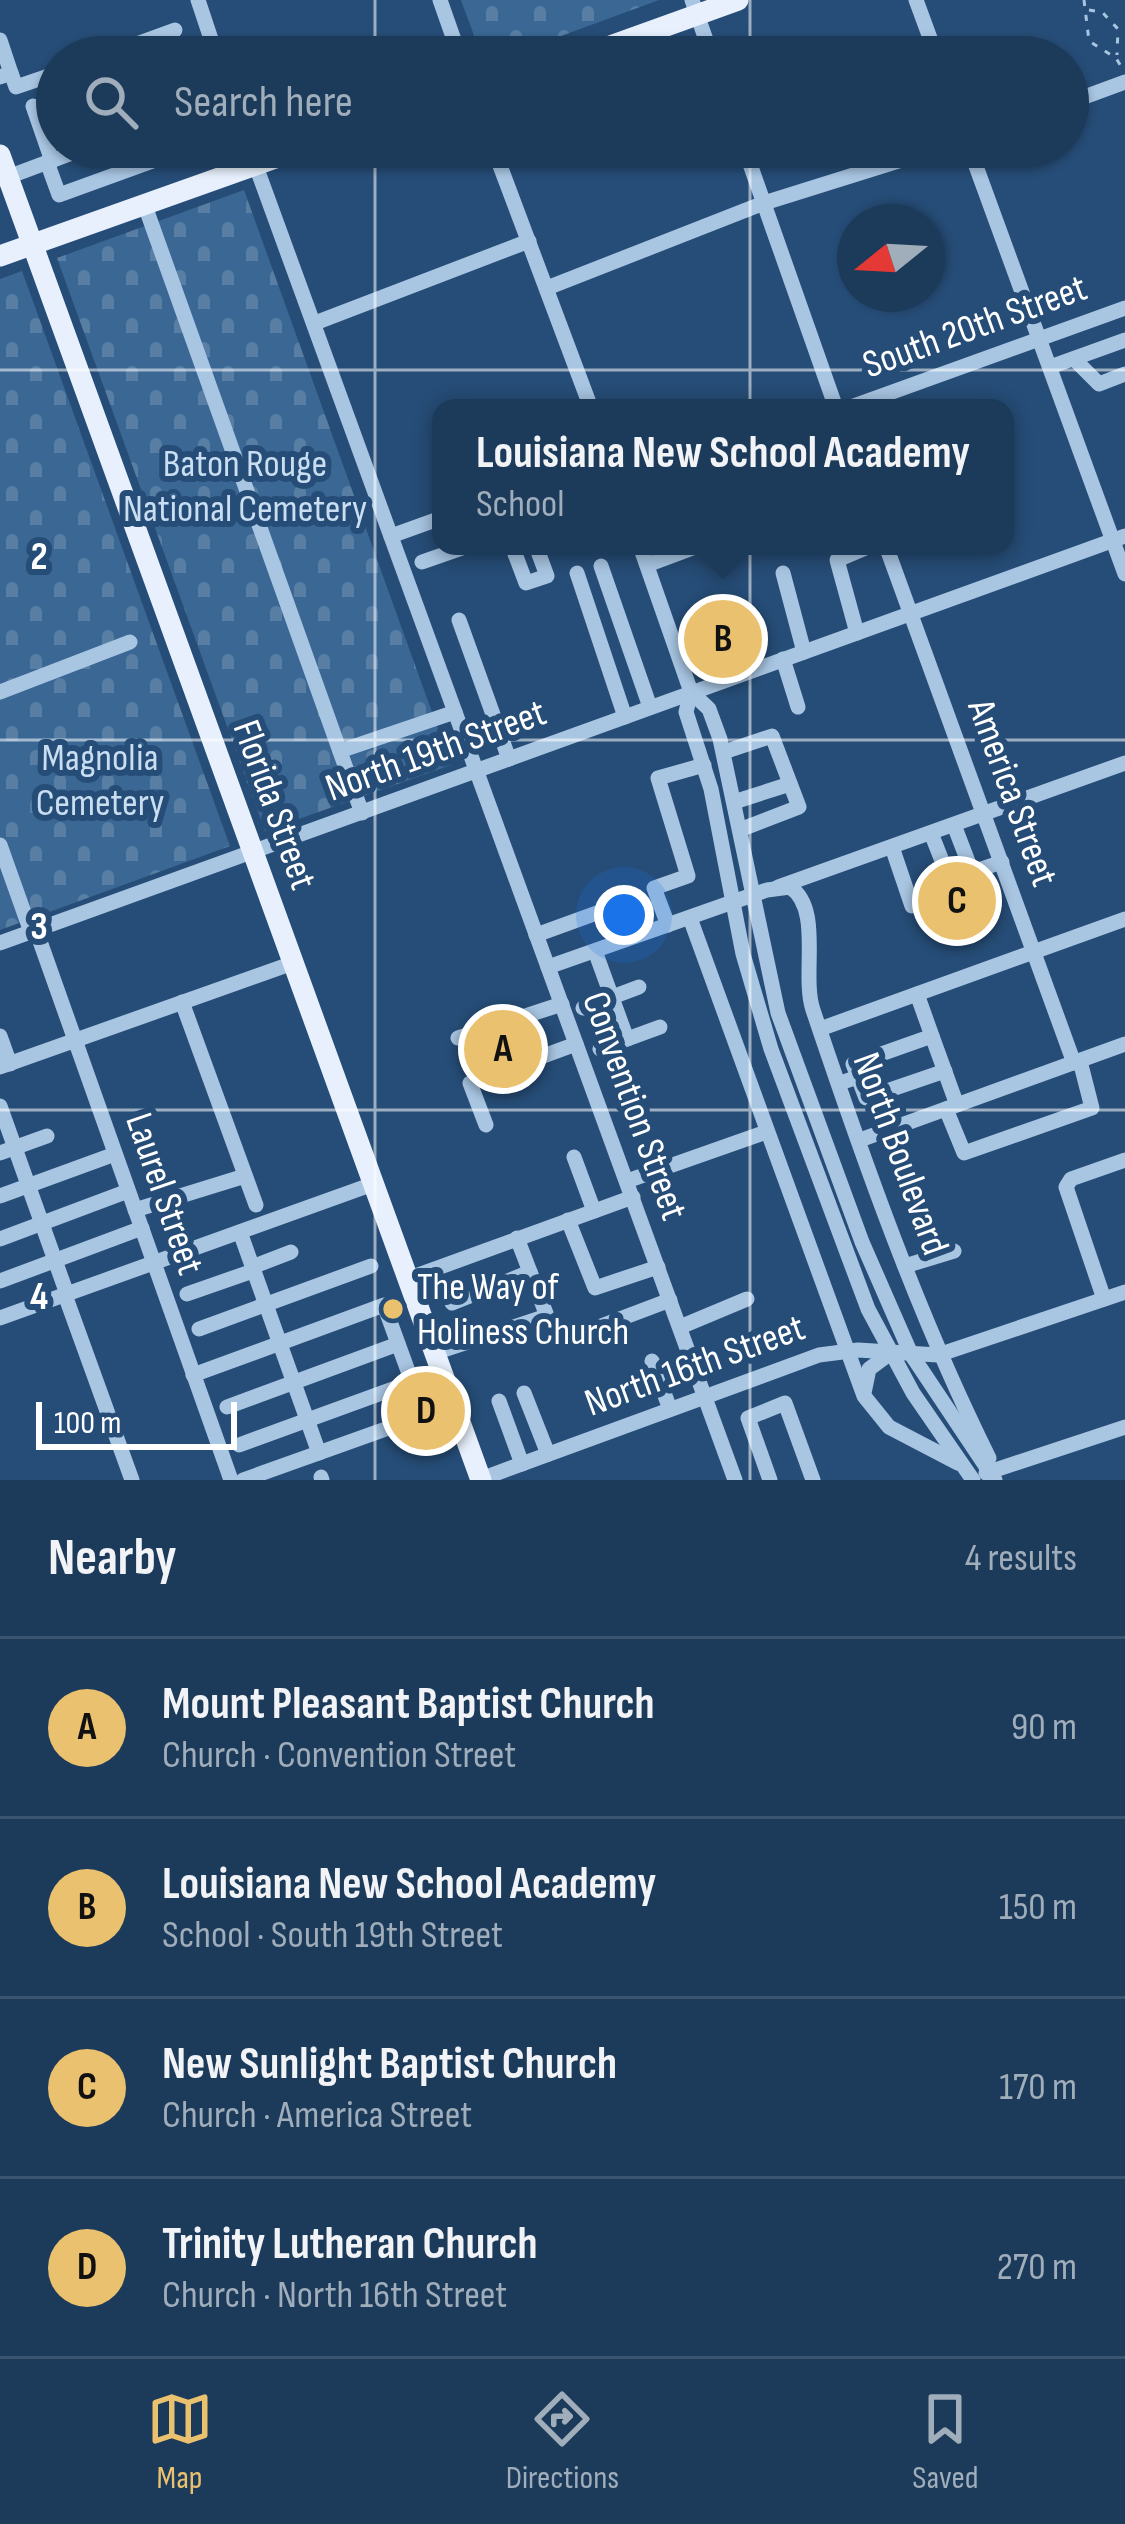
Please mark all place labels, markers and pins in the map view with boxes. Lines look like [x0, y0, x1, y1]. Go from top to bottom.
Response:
pin: B [684, 594, 762, 684]
pin: C [918, 856, 996, 946]
pin: A [464, 1004, 542, 1094]
place label: The Way of Holiness Church [417, 1264, 629, 1356]
marker: The Way of Holiness Church [380, 1296, 406, 1322]
pin: D [387, 1366, 465, 1456]

